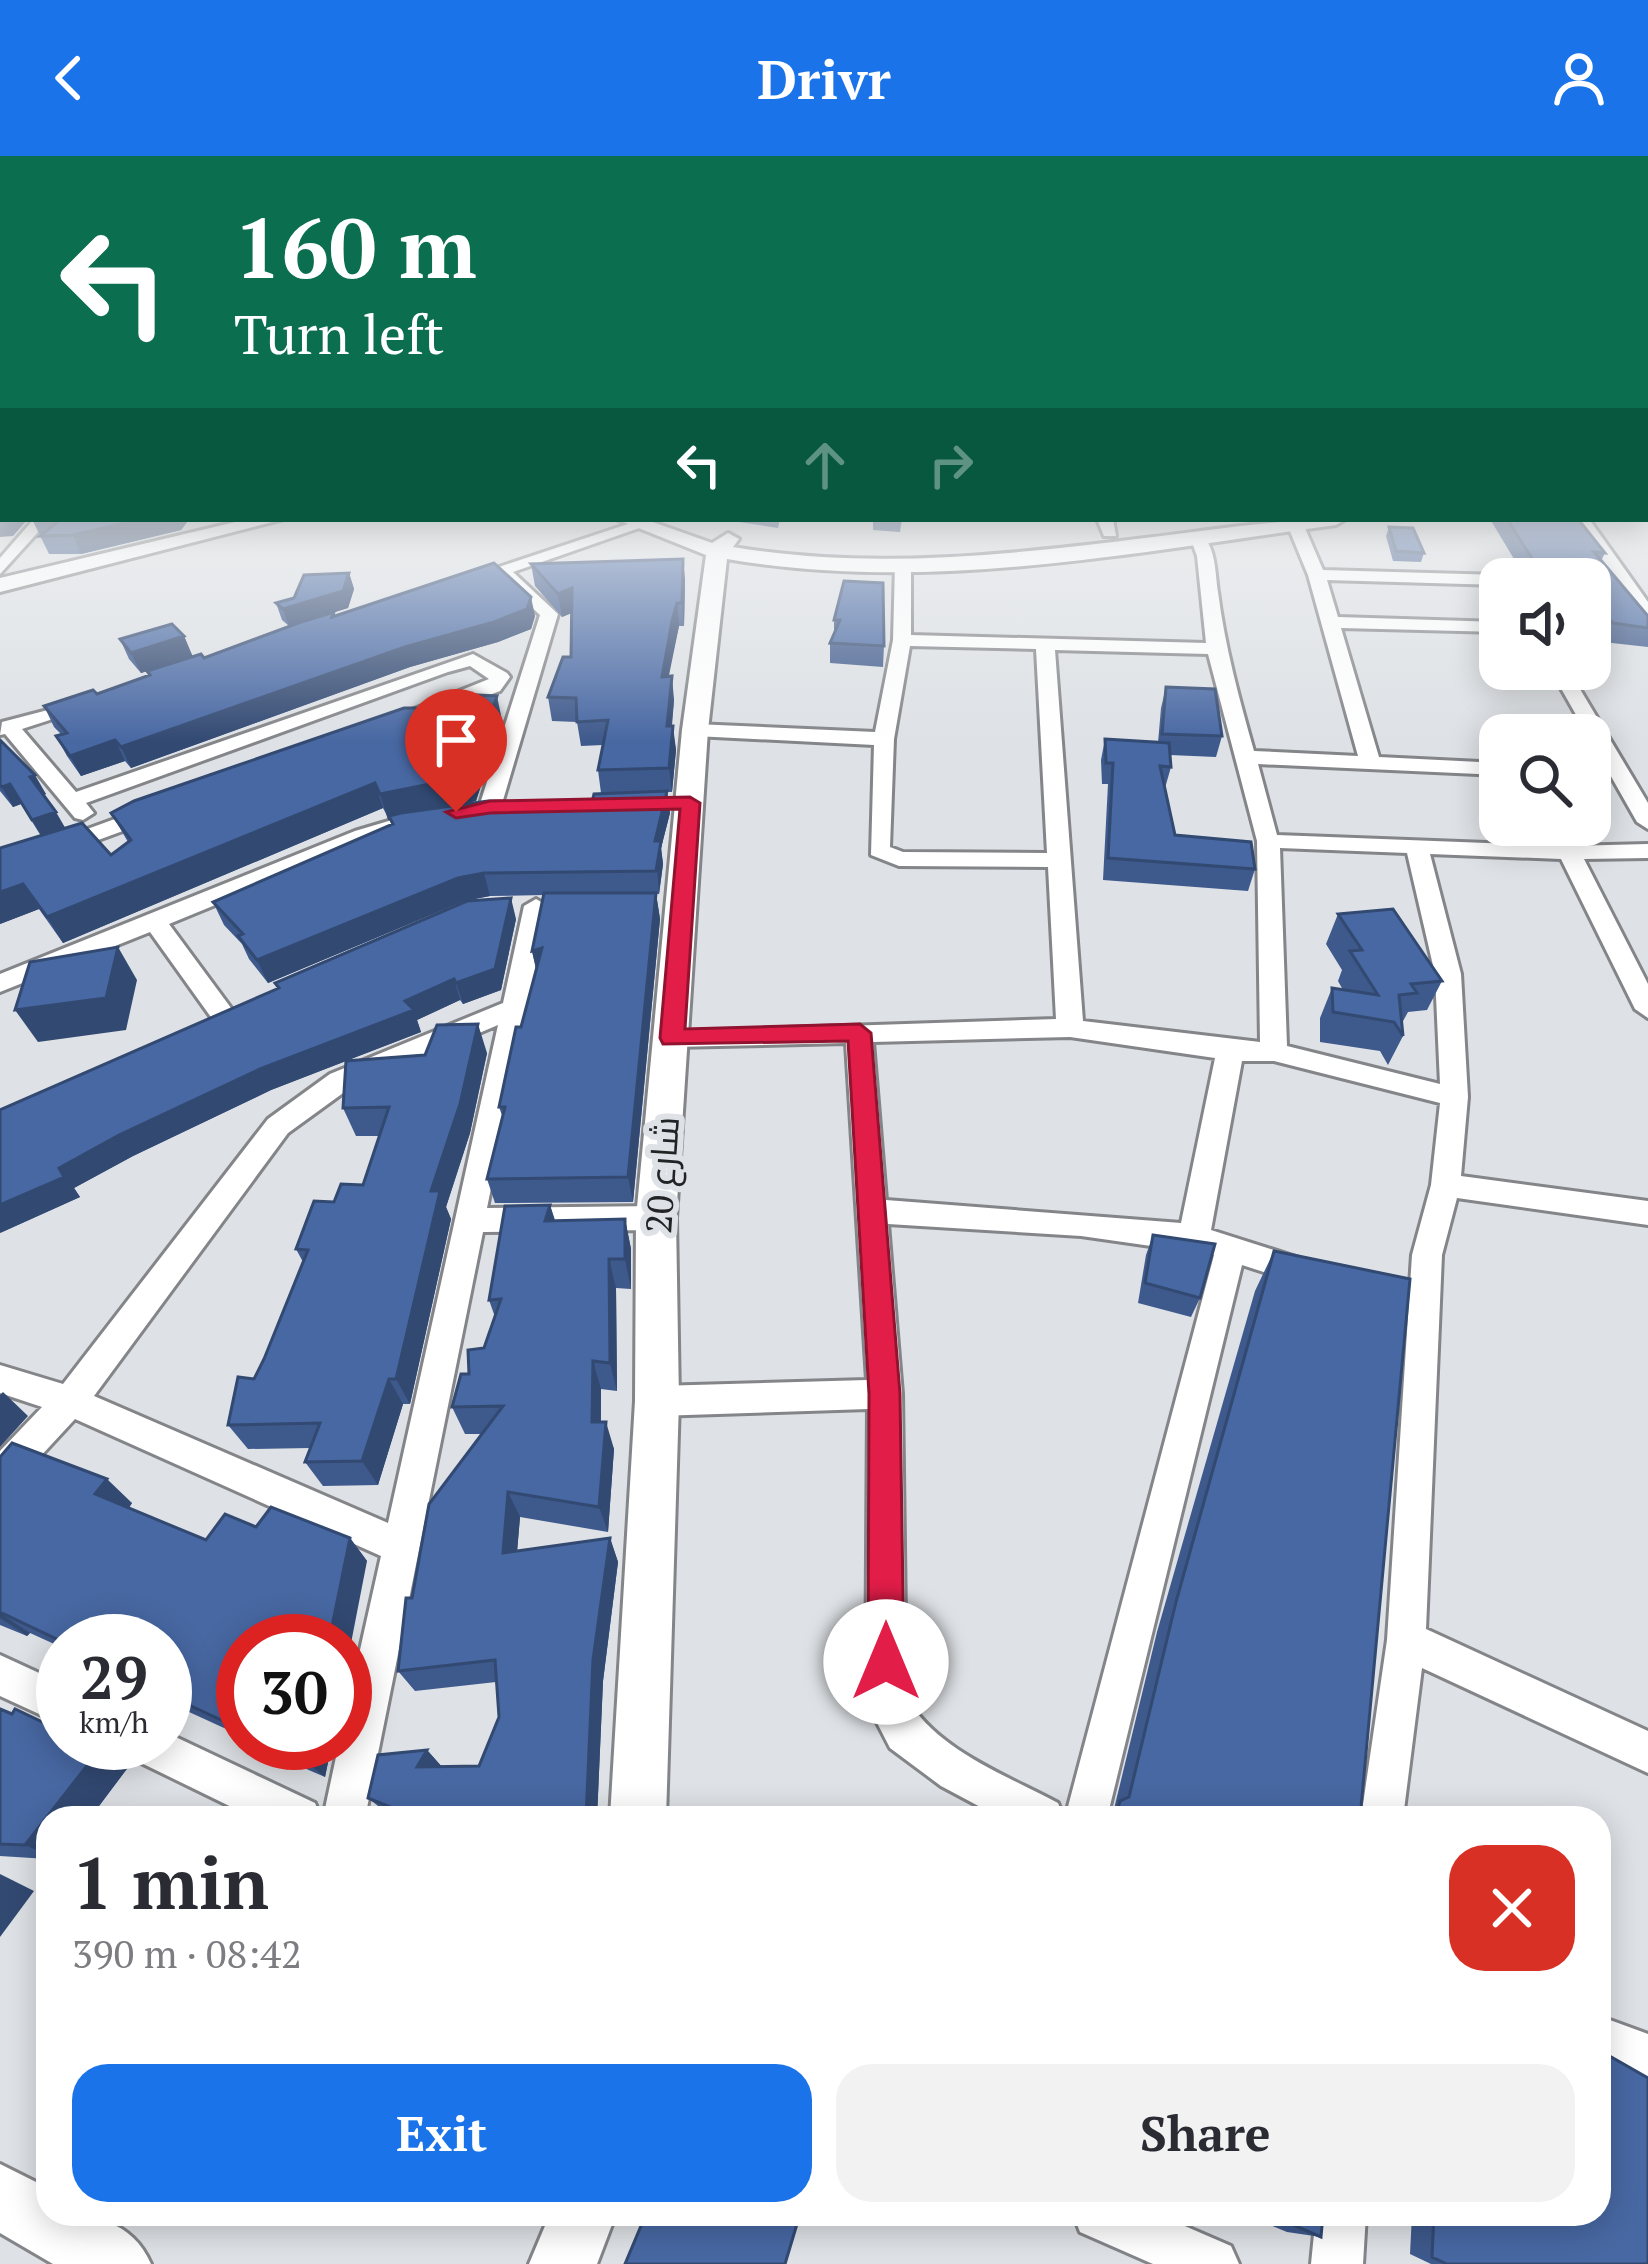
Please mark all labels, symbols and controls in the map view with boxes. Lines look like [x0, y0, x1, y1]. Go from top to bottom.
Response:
text: Drivr [757, 43, 891, 114]
icon: back [36, 45, 102, 111]
icon: person [1546, 45, 1612, 111]
text: 160 m [234, 191, 477, 302]
icon: left [36, 204, 192, 360]
text: Turn left [234, 298, 444, 369]
icon: left [666, 432, 732, 498]
icon: ahead [792, 432, 858, 498]
icon: right [918, 432, 984, 498]
map controls [1479, 558, 1611, 846]
button: sound [1479, 558, 1611, 690]
pin [405, 689, 507, 812]
icon: arrive [423, 707, 489, 773]
button: search [1479, 714, 1611, 846]
street label: شارع 20 [634, 1115, 691, 1235]
position arrow [823, 1599, 949, 1725]
speed limit sign: 30 [216, 1614, 372, 1770]
text: 29 [80, 1637, 148, 1716]
text: km/h [79, 1702, 149, 1742]
text: 1 min [72, 1834, 269, 1930]
button: close [1449, 1845, 1575, 1971]
text: 390 m · 08:42 [72, 1927, 302, 1979]
button: Exit [72, 2064, 812, 2202]
button: Share [836, 2064, 1575, 2202]

